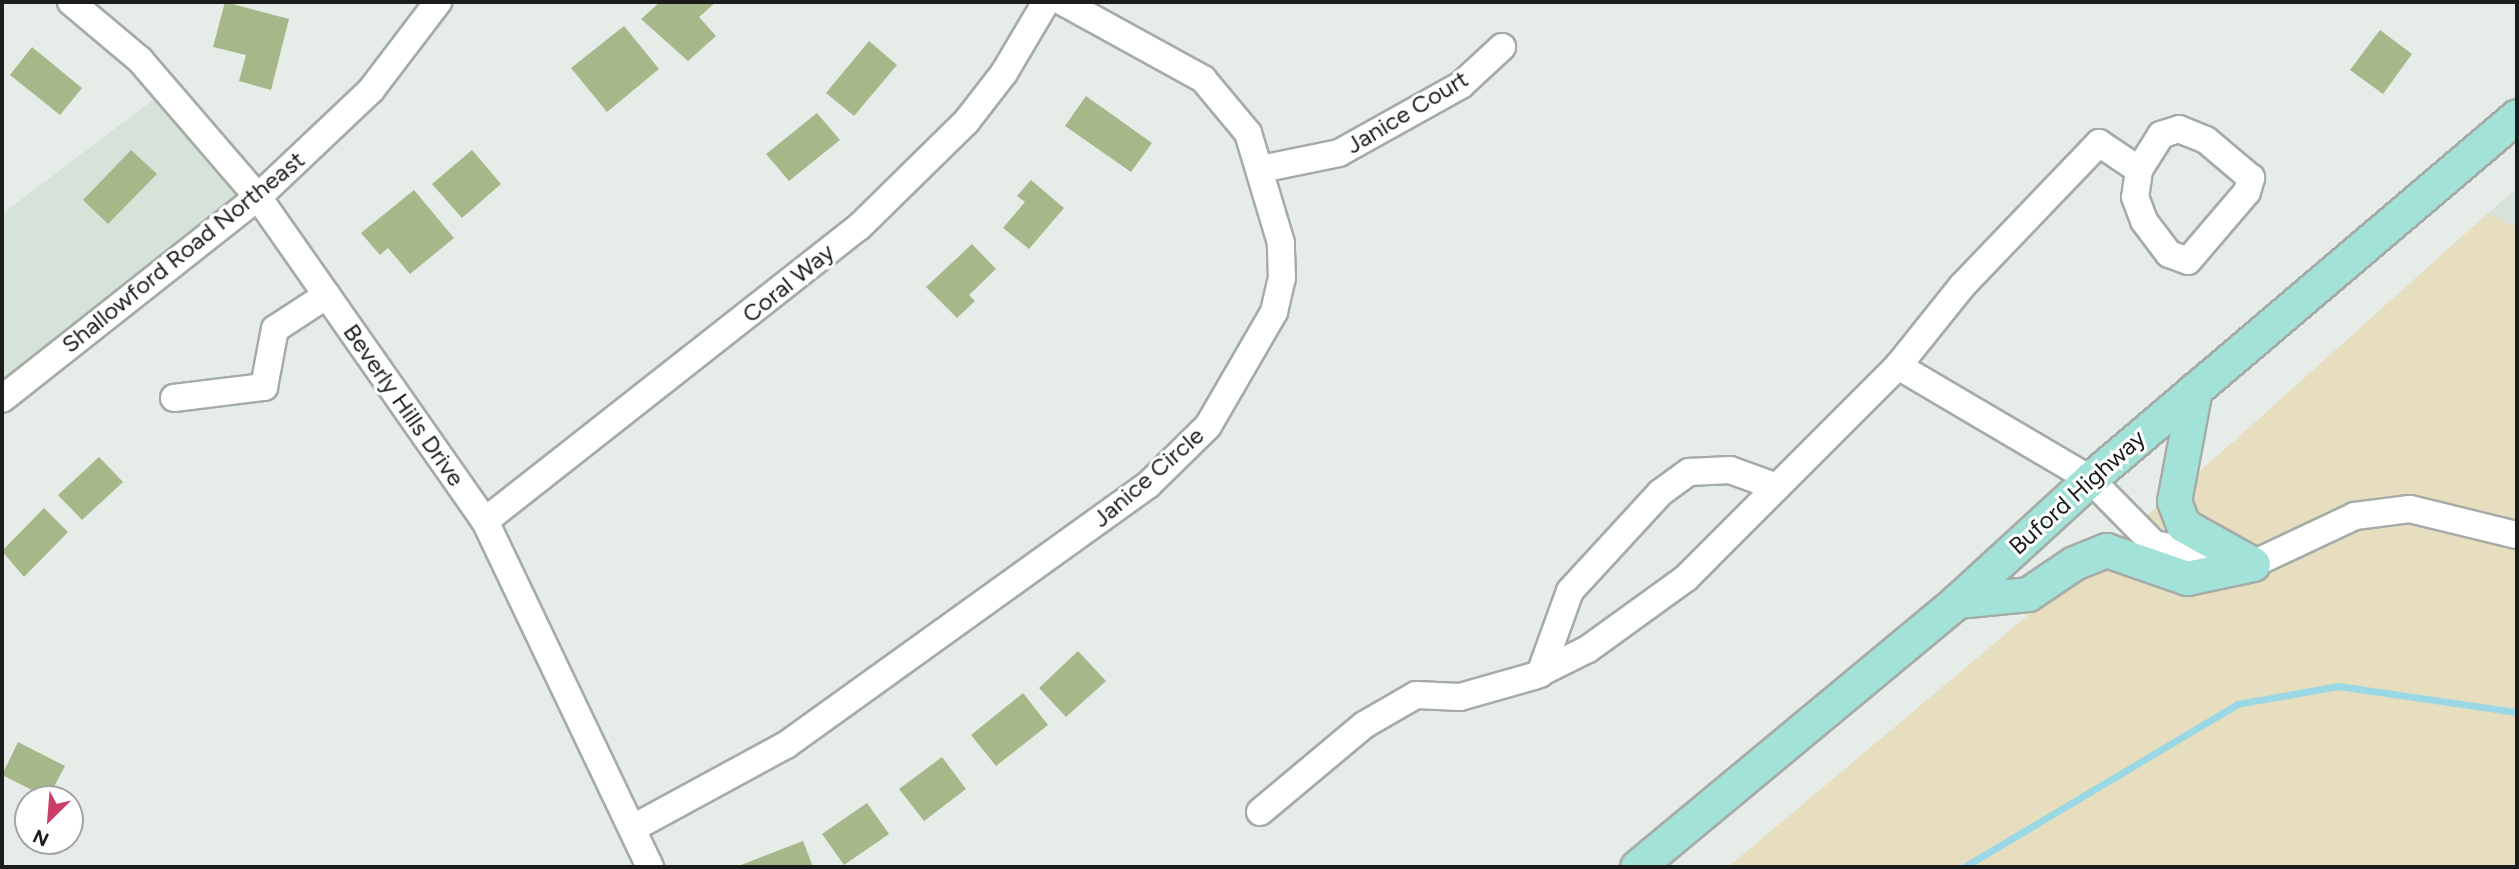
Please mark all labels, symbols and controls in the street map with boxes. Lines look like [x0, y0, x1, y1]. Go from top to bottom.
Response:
street label: Janice Court [1341, 64, 1473, 160]
street label: Shallowford Road Northeast [56, 145, 310, 359]
street label: Coral Way [736, 237, 840, 329]
street label: Beverly Hills Drive [337, 318, 471, 492]
street label: Janice Circle [1087, 421, 1209, 533]
street label: Buford Highway [2003, 423, 2151, 561]
north arrow [14, 785, 84, 855]
text: N [29, 824, 52, 851]

